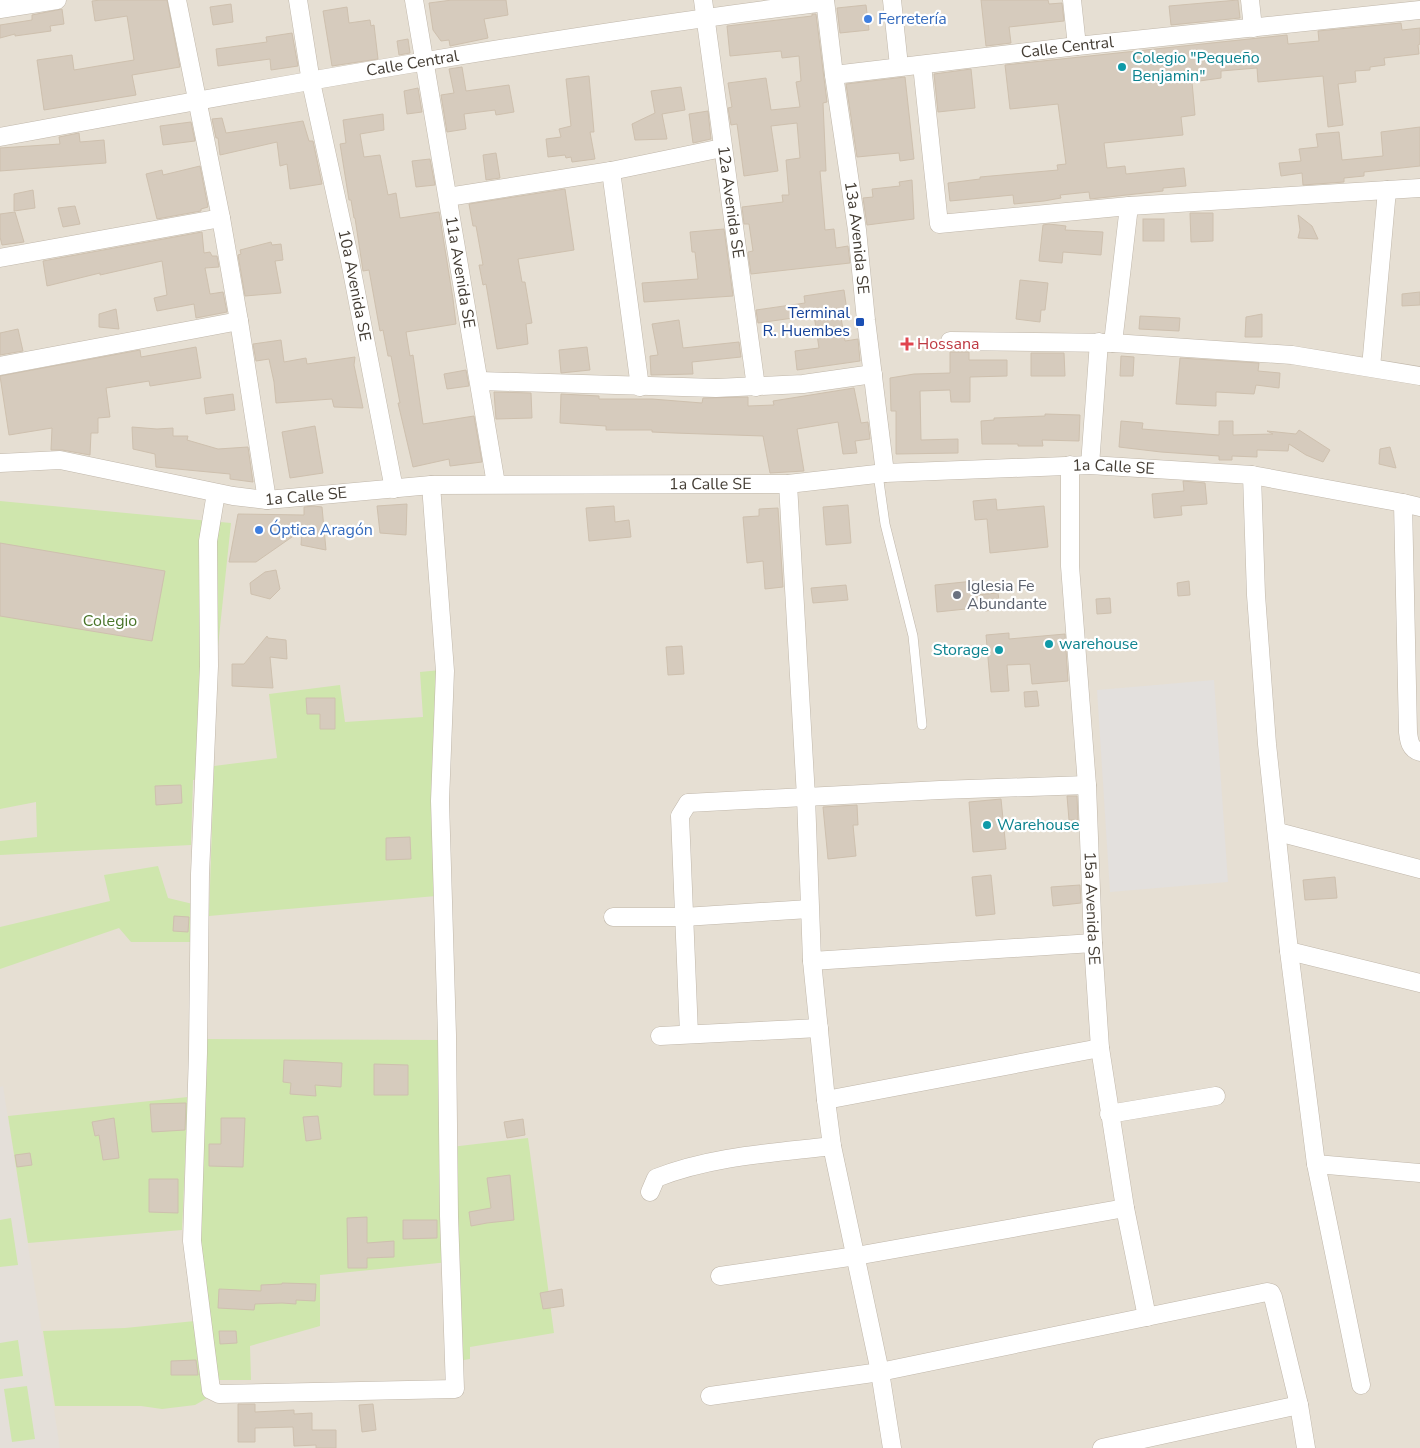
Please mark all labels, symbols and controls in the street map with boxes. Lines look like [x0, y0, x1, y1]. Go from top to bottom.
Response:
place label: Ferretería [878, 8, 947, 30]
marker: Ferretería [862, 13, 874, 25]
street label: Calle Central [1020, 31, 1115, 64]
street label: Calle Central [365, 45, 461, 82]
place label: Colegio "Pequeño Benjamin" [1132, 47, 1260, 87]
marker: Colegio "Pequeño Benjamin" [1116, 61, 1128, 73]
street label: 12a Avenida SE [712, 144, 749, 260]
street label: 13a Avenida SE [839, 180, 874, 295]
street label: 11a Avenida SE [440, 214, 480, 330]
street label: 10a Avenida SE [332, 227, 376, 343]
place label: Terminal R. Huembes [763, 302, 850, 342]
marker: Terminal R. Huembes [854, 316, 866, 328]
place label: Hossana [917, 333, 980, 355]
marker: Hossana [901, 338, 913, 350]
street label: 1a Calle SE [1072, 454, 1155, 480]
street label: 1a Calle SE [669, 473, 752, 495]
street label: 1a Calle SE [264, 482, 348, 511]
place label: Óptica Aragón [269, 519, 373, 541]
marker: Óptica Aragón [253, 524, 265, 536]
place label: Iglesia Fe Abundante [967, 575, 1047, 615]
marker: Iglesia Fe Abundante [951, 589, 963, 601]
park label: Colegio [83, 610, 137, 632]
place label: warehouse [1059, 633, 1138, 655]
marker: warehouse [1043, 638, 1055, 650]
place label: Storage [933, 639, 989, 661]
marker: Storage [993, 644, 1005, 656]
place label: Warehouse [997, 814, 1079, 836]
marker: Warehouse [981, 819, 993, 831]
street label: 15a Avenida SE [1079, 851, 1105, 966]

